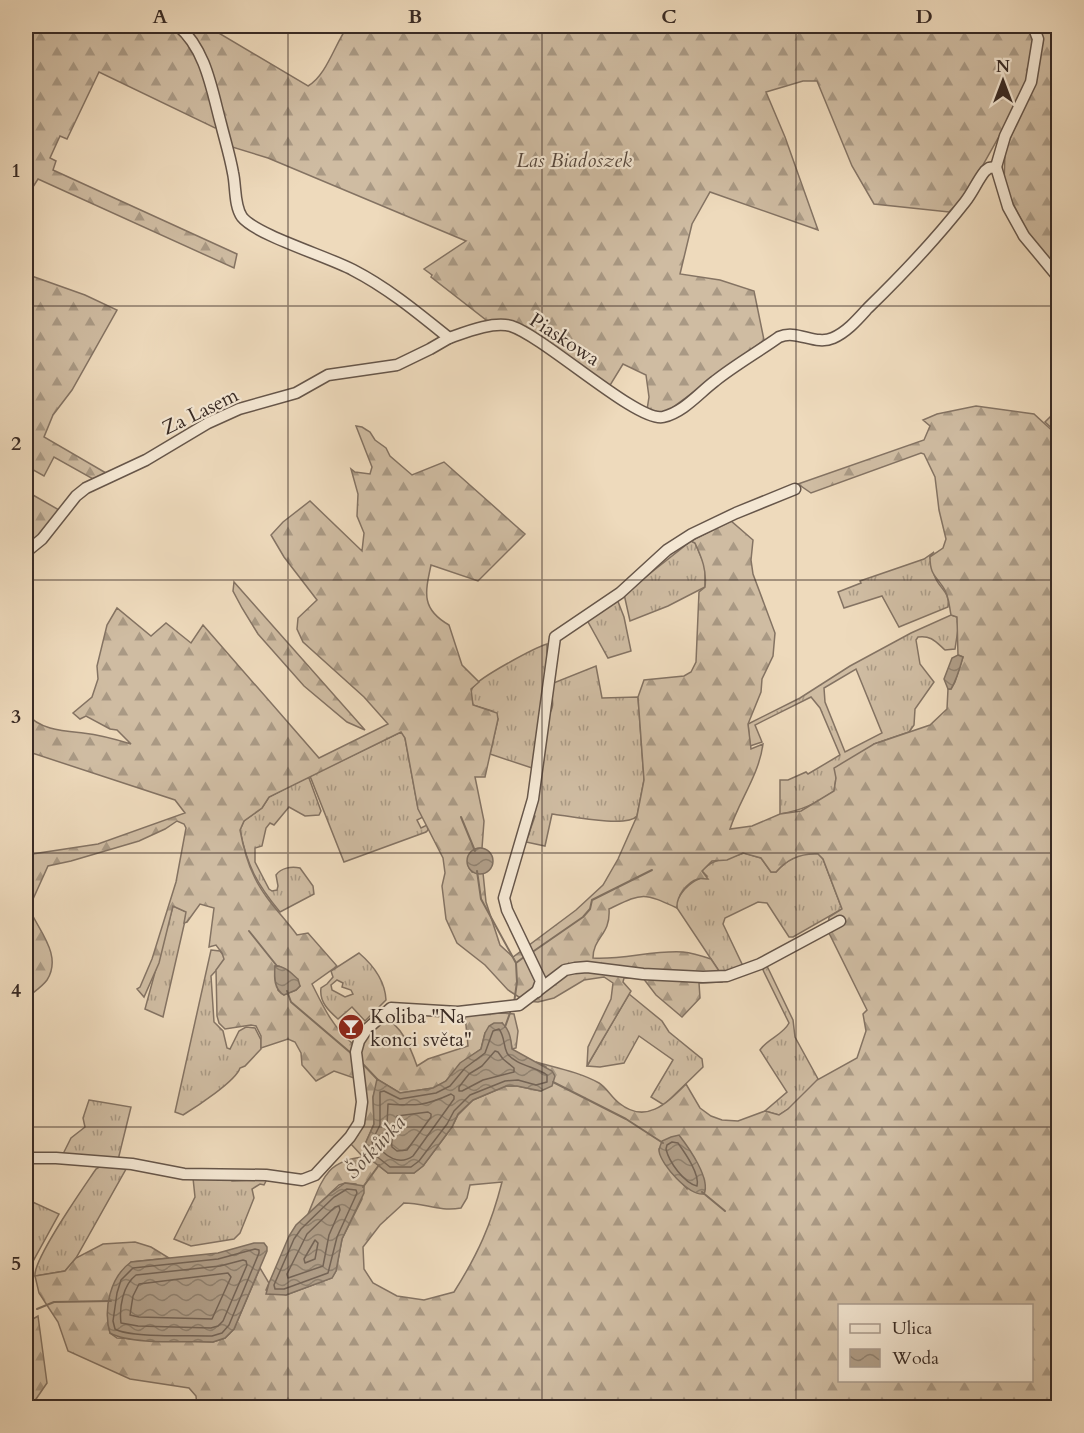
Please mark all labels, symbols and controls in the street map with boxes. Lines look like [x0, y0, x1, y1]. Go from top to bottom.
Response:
text: A [152, 3, 168, 30]
text: B [408, 3, 422, 30]
text: C [661, 3, 677, 30]
text: D [915, 3, 933, 30]
north arrow [973, 51, 1033, 111]
text: N [996, 56, 1010, 78]
park label: Las Biadoszek [516, 147, 632, 174]
text: 1 [11, 157, 21, 184]
street label: Piaskowa [524, 307, 605, 372]
street label: Za Lasem [158, 381, 243, 441]
text: 2 [11, 430, 21, 457]
text: 3 [11, 703, 21, 730]
text: 4 [11, 977, 21, 1004]
place label: Koliba "Na konci světa" [370, 1003, 472, 1053]
bar icon: Koliba "Na konci světa" [336, 1012, 366, 1042]
water label: Šotkůvka [338, 1109, 412, 1186]
text: 5 [11, 1250, 21, 1277]
legend [838, 1304, 1033, 1382]
text: Ulica [892, 1316, 933, 1341]
text: Woda [891, 1346, 939, 1371]

